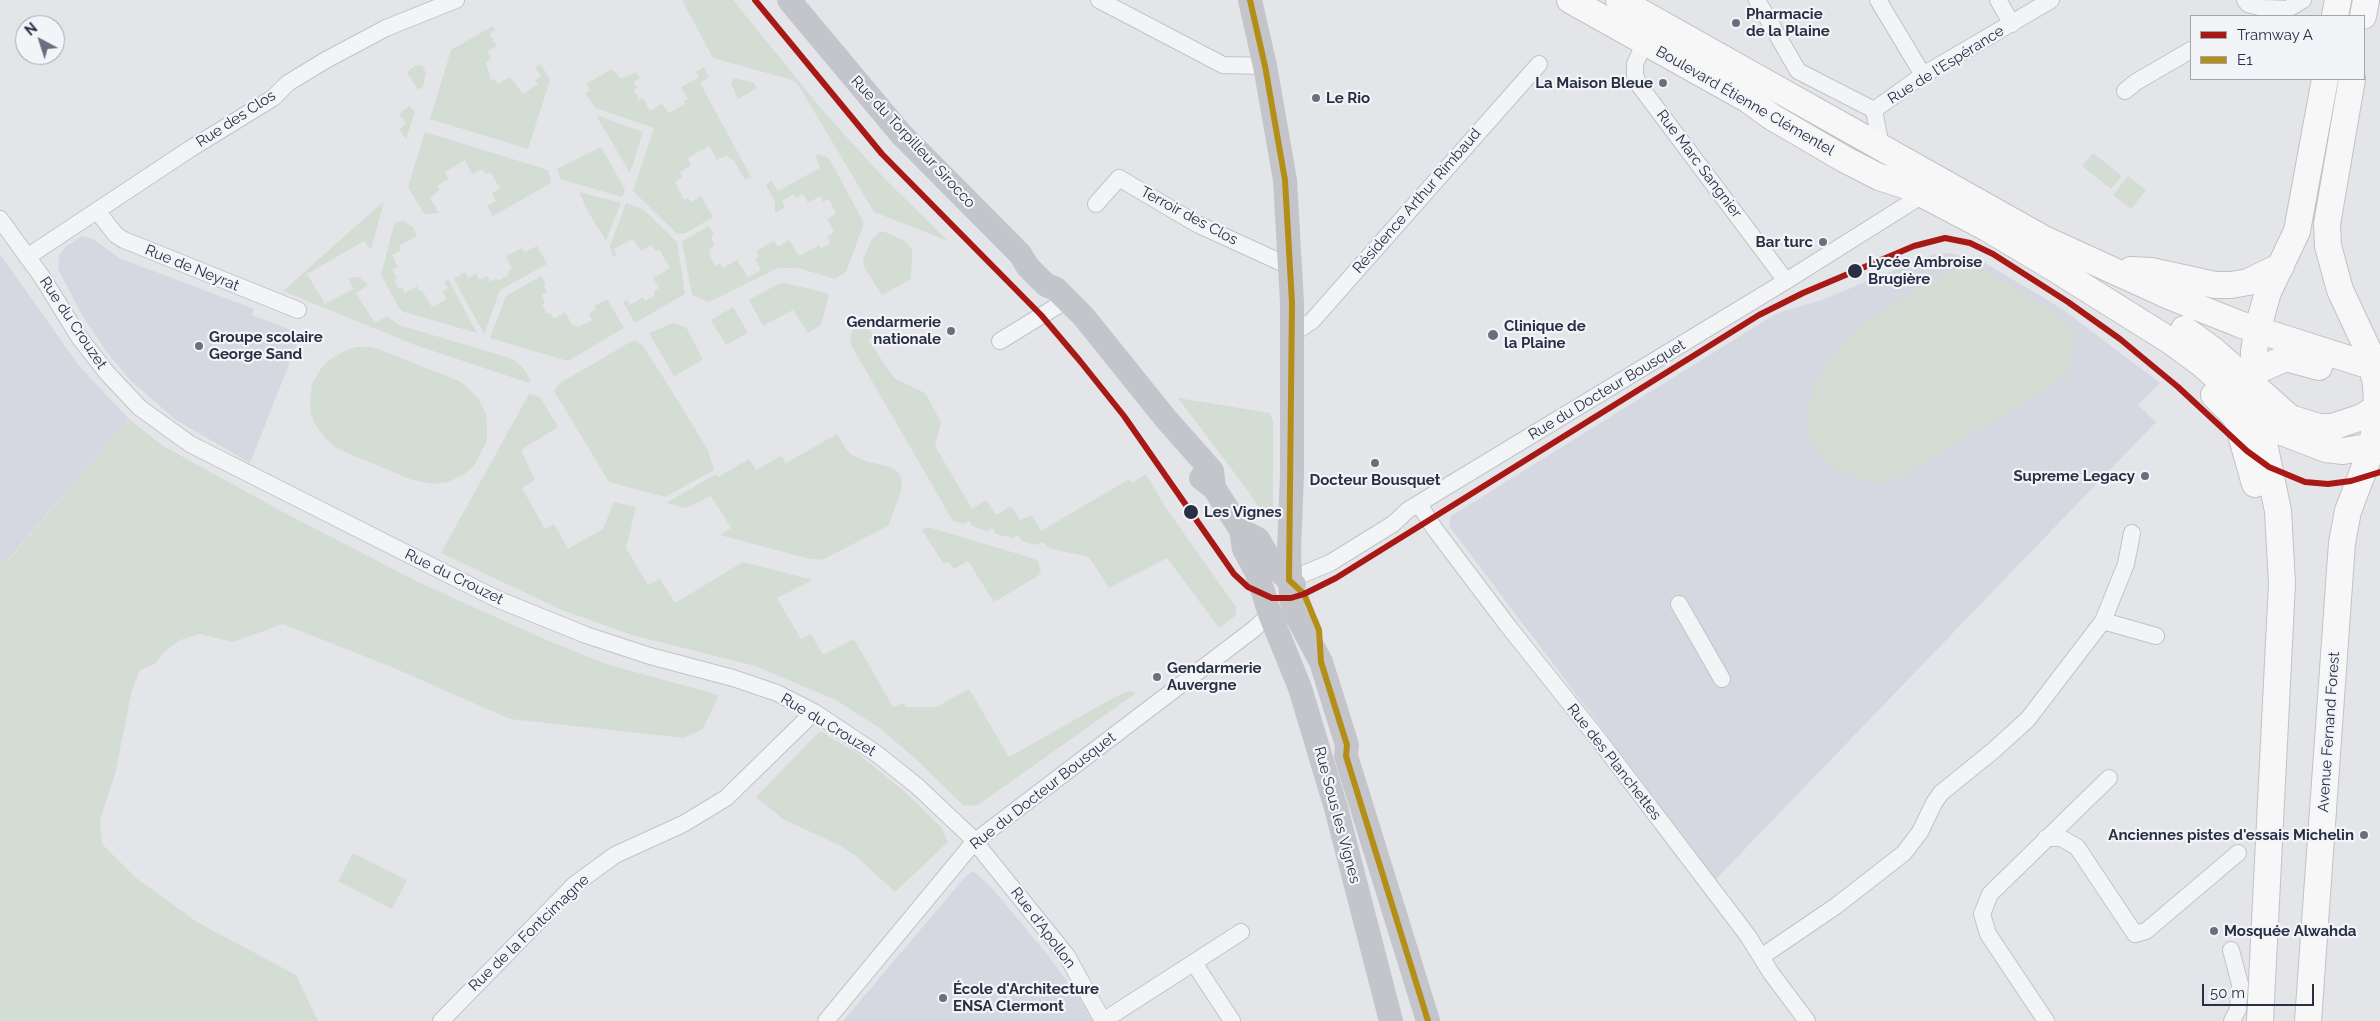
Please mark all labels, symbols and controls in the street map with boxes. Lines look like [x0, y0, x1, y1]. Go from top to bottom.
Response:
place label: Pharmacie de la Plaine [1746, 5, 1830, 40]
north arrow [15, 15, 65, 65]
legend [2190, 15, 2365, 80]
marker: Pharmacie de la Plaine [1730, 17, 1742, 29]
text: N [22, 20, 40, 39]
street label: Rue de l'Espérance [1885, 22, 2007, 108]
text: Tramway A [2237, 26, 2313, 44]
street label: Boulevard Étienne Clémentel [1653, 42, 1837, 160]
text: E1 [2237, 51, 2253, 69]
street label: Rue du Torpilleur Sirocco [847, 72, 979, 212]
place label: La Maison Bleue [1535, 74, 1653, 92]
marker: La Maison Bleue [1657, 77, 1669, 89]
street label: Rue des Clos [193, 87, 279, 151]
place label: Le Rio [1326, 89, 1370, 107]
marker: Le Rio [1310, 92, 1322, 104]
street label: Rue Marc Sangnier [1652, 106, 1746, 222]
street label: Résidence Arthur Rimbaud [1349, 125, 1485, 277]
street label: Terroir des Clos [1137, 183, 1241, 249]
place label: Bar turc [1756, 233, 1813, 251]
marker: Bar turc [1817, 236, 1829, 248]
street label: Rue de Neyrat [142, 241, 242, 295]
place label: Lycée Ambroise Brugière [1868, 253, 1982, 288]
marker: Lycée Ambroise Brugière [1846, 262, 1864, 280]
street label: Rue du Crouzet [36, 273, 110, 373]
place label: Gendarmerie nationale [846, 313, 941, 348]
place label: Clinique de la Plaine [1504, 317, 1586, 352]
marker: Gendarmerie nationale [945, 325, 957, 337]
place label: Groupe scolaire George Sand [209, 328, 323, 363]
marker: Clinique de la Plaine [1486, 328, 1500, 342]
street label: Rue du Docteur Bousquet [1525, 336, 1689, 444]
marker: Groupe scolaire George Sand [193, 340, 205, 352]
marker: Docteur Bousquet [1369, 457, 1381, 469]
place label: Supreme Legacy [2013, 467, 2135, 485]
marker: Supreme Legacy [2139, 470, 2151, 482]
place label: Docteur Bousquet [1309, 471, 1441, 489]
marker: Les Vignes [1182, 503, 1200, 521]
place label: Les Vignes [1204, 503, 1282, 521]
street label: Rue du Crouzet [402, 545, 506, 609]
street label: Avenue Fernand Forest [2314, 651, 2344, 813]
place label: Gendarmerie Auvergne [1167, 659, 1262, 694]
marker: Gendarmerie Auvergne [1151, 671, 1163, 683]
street label: Rue du Crouzet [777, 690, 879, 760]
street label: Rue des Planchettes [1563, 700, 1665, 824]
street label: Rue du Docteur Bousquet [967, 729, 1119, 853]
street label: Rue Sous les Vignes [1310, 745, 1364, 885]
place label: Anciennes pistes d'essais Michelin [2108, 826, 2354, 844]
marker: Anciennes pistes d'essais Michelin [2358, 829, 2370, 841]
street label: Rue de la Fontcimagne [465, 871, 593, 995]
street label: Rue d'Apollon [1007, 884, 1079, 972]
place label: Mosquée Alwahda [2224, 922, 2356, 940]
marker: Mosquée Alwahda [2208, 925, 2220, 937]
scale bar [2205, 974, 2318, 1006]
place label: École d'Architecture ENSA Clermont [953, 980, 1099, 1015]
text: 50 m [2210, 984, 2245, 1002]
marker: École d'Architecture ENSA Clermont [937, 992, 949, 1004]

